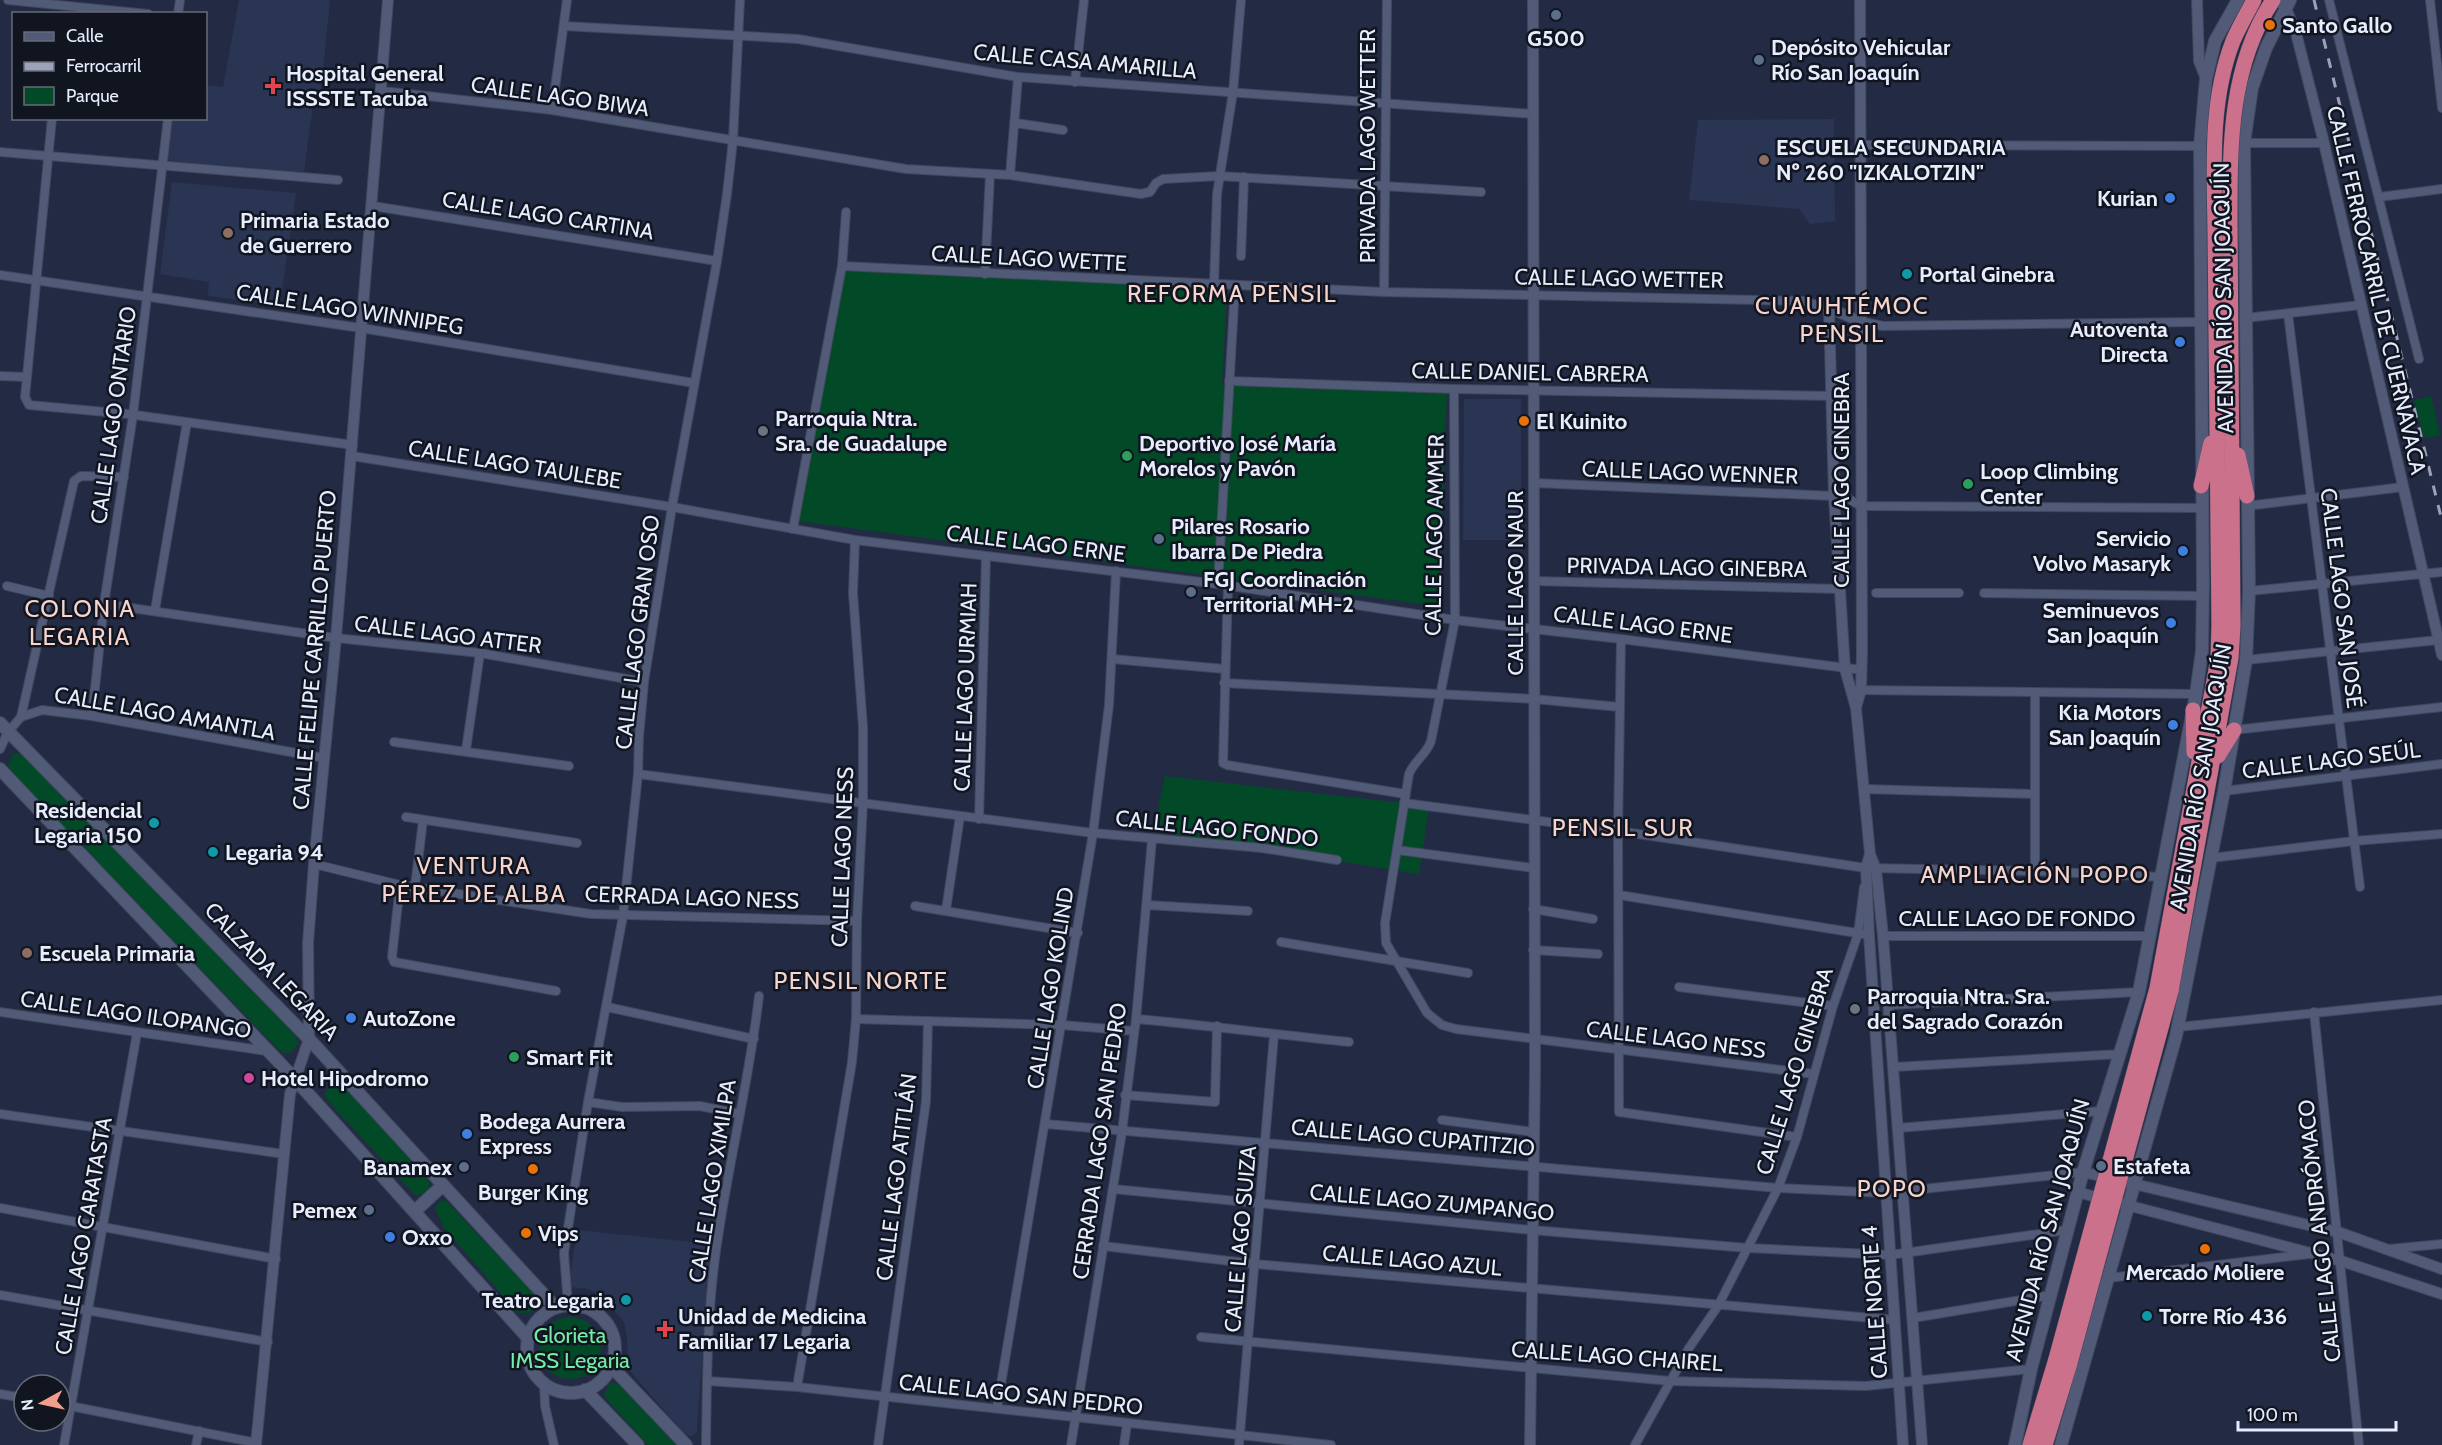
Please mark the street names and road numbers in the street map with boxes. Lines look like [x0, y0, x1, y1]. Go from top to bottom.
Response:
street label: PRIVADA LAGO WETTER [1354, 29, 1381, 263]
street label: CALLE CASA AMARILLA [972, 38, 1198, 85]
street label: CALLE LAGO BIWA [469, 71, 651, 122]
street label: CALLE FERROCARRIL DE CUERNAVACA [2321, 103, 2432, 477]
street label: AVENIDA RÍO SAN JOAQUÍN [2208, 162, 2239, 434]
street label: CALLE LAGO CARTINA [440, 185, 656, 246]
street label: CALLE LAGO WETTE [930, 240, 1128, 277]
street label: CALLE LAGO WETTER [1514, 263, 1724, 294]
street label: CALLE LAGO WINNIPEG [234, 278, 465, 341]
street label: CALLE LAGO ONTARIO [85, 304, 142, 526]
street label: CALLE DANIEL CABRERA [1411, 357, 1649, 388]
street label: CALLE LAGO GINEBRA [1828, 372, 1855, 588]
street label: CALLE LAGO TAULEBE [406, 434, 623, 495]
street label: CALLE LAGO AMMER [1419, 434, 1450, 636]
street label: CALLE LAGO WENNER [1581, 455, 1799, 490]
street label: CALLE LAGO SAN JOSÉ [2315, 486, 2368, 710]
street label: CALLE FELIPE CARRILLO PUERTO [287, 489, 342, 811]
street label: CALLE LAGO NAUR [1502, 490, 1529, 676]
street label: CALLE LAGO GRAN OSO [610, 513, 665, 751]
street label: CALLE LAGO ERNE [945, 519, 1127, 568]
street label: PRIVADA LAGO GINEBRA [1566, 552, 1808, 583]
street label: CALLE LAGO URMIAH [948, 582, 983, 792]
street label: CALLE LAGO ERNE [1552, 600, 1734, 649]
street label: CALLE LAGO ATTER [353, 610, 543, 659]
street label: AVENIDA RÍO SAN JOAQUÍN [2164, 641, 2237, 913]
street label: CALLE LAGO AMANTLA [52, 681, 278, 746]
street label: CALLE LAGO SEÚL [2240, 736, 2422, 785]
street label: CALLE LAGO NESS [826, 766, 859, 948]
street label: CALLE LAGO FONDO [1114, 804, 1320, 853]
street label: CERRADA LAGO NESS [584, 880, 800, 915]
street label: CALLE LAGO KOLIND [1021, 885, 1080, 1091]
street label: CALZADA LEGARIA [199, 897, 345, 1046]
street label: CALLE LAGO DE FONDO [1898, 905, 2136, 932]
street label: CALLE LAGO GINEBRA [1750, 964, 1839, 1178]
street label: CALLE LAGO ILOPANGO [19, 985, 253, 1044]
street label: CERRADA LAGO SAN PEDRO [1067, 1001, 1132, 1281]
street label: CALLE LAGO NESS [1585, 1015, 1767, 1064]
street label: CALLE LAGO ATITLÁN [870, 1072, 923, 1282]
street label: CALLE LAGO XIMILPA [683, 1077, 742, 1285]
street label: AVENIDA RÍO SAN JOAQUÍN [1999, 1096, 2096, 1364]
street label: CALLE LAGO ANDRÓMACO [2292, 1098, 2347, 1364]
street label: CALLE LAGO CUPATITZIO [1290, 1113, 1536, 1162]
street label: CALLE LAGO CARATASTA [49, 1115, 118, 1357]
street label: CALLE LAGO SUIZA [1219, 1144, 1262, 1334]
street label: CALLE LAGO ZUMPANGO [1309, 1178, 1555, 1227]
street label: CALLE NORTE 4 [1856, 1224, 1893, 1379]
street label: CALLE LAGO AZUL [1321, 1239, 1503, 1282]
street label: CALLE LAGO CHAIREL [1510, 1336, 1724, 1377]
street label: CALLE LAGO SAN PEDRO [898, 1368, 1144, 1421]

